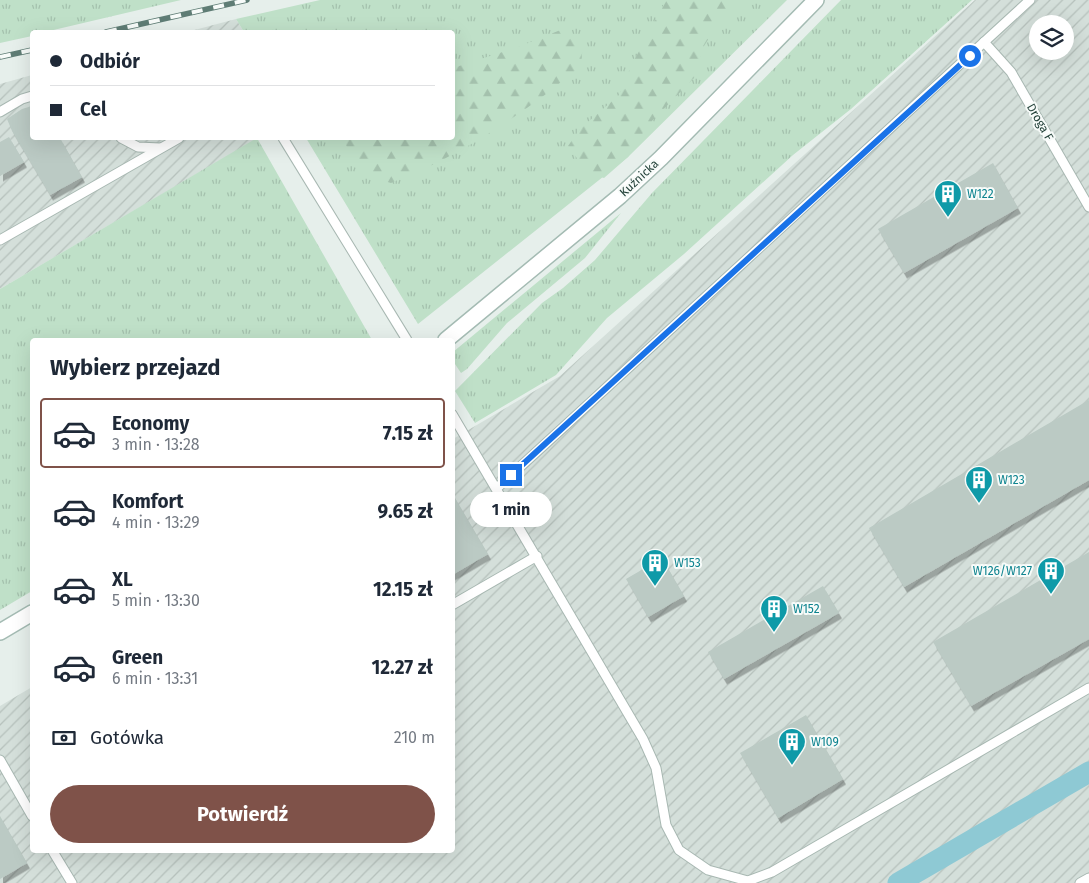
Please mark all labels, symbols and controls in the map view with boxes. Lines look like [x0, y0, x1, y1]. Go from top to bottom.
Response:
map controls [1029, 15, 1074, 60]
button: layers [1029, 15, 1074, 60]
route start [959, 45, 981, 67]
text: Odbiór [80, 50, 140, 73]
text: Cel [80, 98, 107, 121]
street label: Droga F [1024, 101, 1056, 143]
street label: Kuźnicka [617, 157, 661, 199]
building icon: W122 [933, 179, 963, 218]
place label: W122 [967, 187, 994, 201]
text: Wybierz przejazd [50, 354, 221, 381]
icon: car [52, 411, 97, 456]
text: Economy [112, 412, 189, 435]
text: 7.15 zł [383, 422, 433, 445]
text: 3 min · 13:28 [112, 435, 200, 454]
route end [500, 464, 522, 486]
building icon: W123 [964, 465, 994, 504]
place label: W123 [998, 473, 1025, 487]
icon: car [52, 489, 97, 534]
text: Komfort [112, 490, 183, 513]
callout: 1 min [470, 492, 552, 528]
text: 9.65 zł [377, 500, 433, 523]
text: 1 min [492, 500, 530, 519]
text: 4 min · 13:29 [112, 513, 200, 532]
building icon: W153 [640, 548, 670, 587]
place label: W153 [674, 556, 701, 570]
building icon: W126/W127 [1036, 556, 1066, 595]
place label: W126/W127 [973, 564, 1032, 578]
icon: car [52, 567, 97, 612]
text: XL [112, 568, 133, 591]
text: 12.15 zł [373, 578, 433, 601]
text: 5 min · 13:30 [112, 591, 200, 610]
building icon: W152 [759, 594, 789, 633]
place label: W152 [793, 602, 820, 616]
icon: car [52, 645, 97, 690]
text: Green [112, 646, 163, 669]
text: 12.27 zł [371, 656, 433, 679]
text: 6 min · 13:31 [112, 669, 198, 688]
icon: cash [50, 724, 78, 752]
text: Gotówka [90, 726, 164, 749]
building icon: W109 [777, 727, 807, 766]
text: 210 m [394, 728, 435, 747]
place label: W109 [811, 735, 839, 749]
button: Potwierdź [50, 785, 435, 843]

